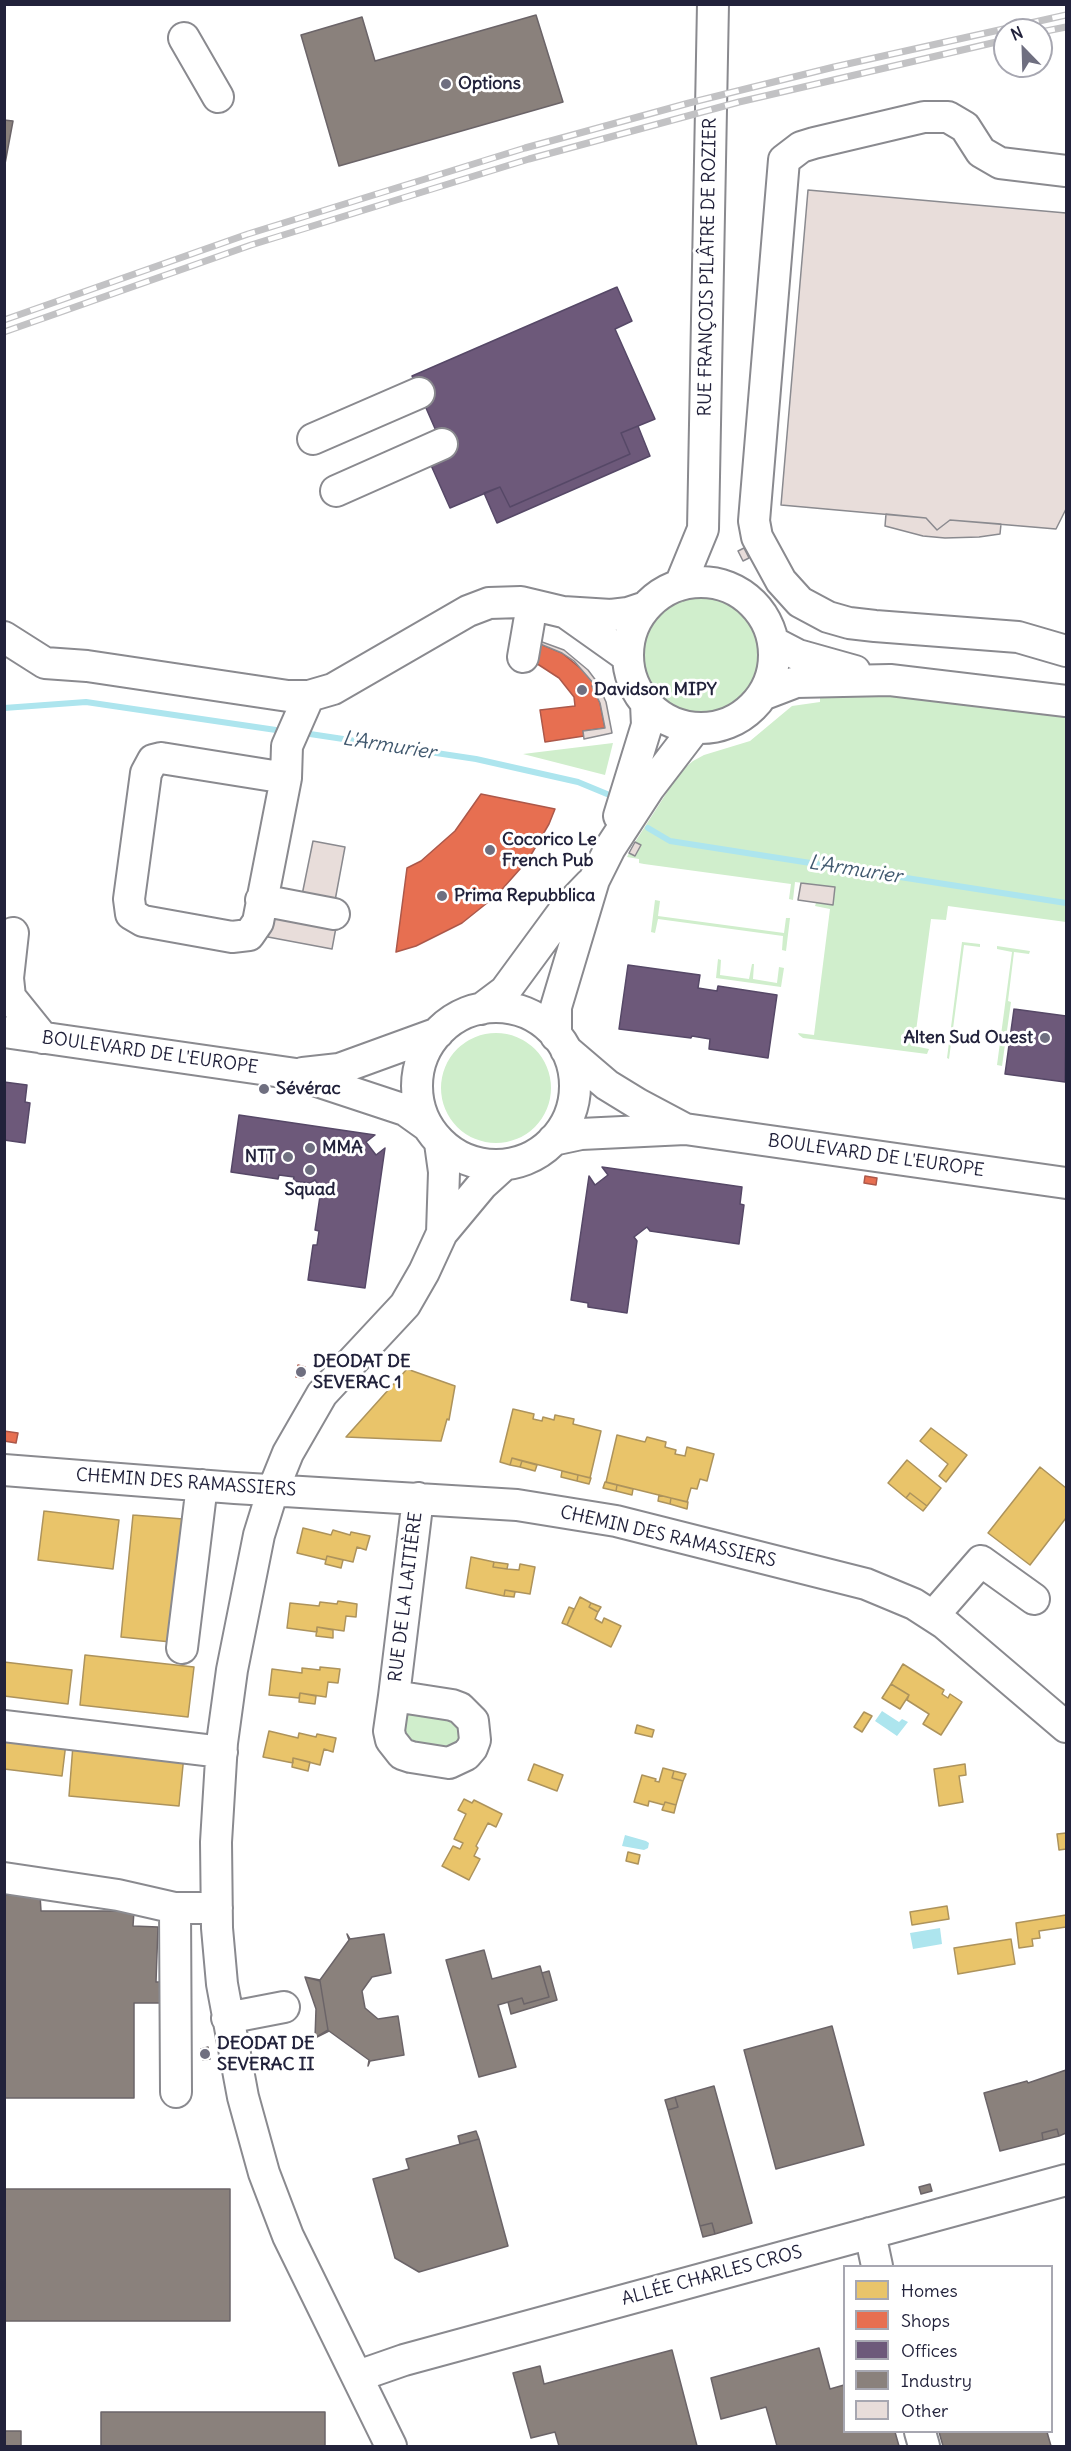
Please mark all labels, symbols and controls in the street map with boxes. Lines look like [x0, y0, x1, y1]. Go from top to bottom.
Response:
north arrow [993, 18, 1053, 78]
text: N [1008, 22, 1026, 45]
place label: Options [458, 73, 521, 95]
marker: Options [439, 77, 453, 91]
street label: RUE FRANÇOIS PILÂTRE DE ROZIER [695, 117, 721, 417]
place label: Davidson MIPY [594, 679, 717, 701]
marker: Davidson MIPY [575, 683, 589, 697]
water label: L'Armurier [341, 727, 437, 765]
place label: Cocorico Le French Pub [502, 829, 597, 872]
marker: Cocorico Le French Pub [483, 843, 497, 857]
water label: L'Armurier [807, 851, 903, 889]
place label: Prima Repubblica [454, 885, 595, 907]
marker: Prima Repubblica [435, 889, 449, 903]
street label: BOULEVARD DE L'EUROPE [41, 1027, 259, 1079]
place label: Alten Sud Ouest [904, 1027, 1033, 1049]
marker: Alten Sud Ouest [1038, 1031, 1052, 1045]
place label: Sévérac [276, 1078, 341, 1100]
marker: Sévérac [257, 1082, 271, 1096]
street label: BOULEVARD DE L'EUROPE [767, 1130, 985, 1182]
place label: MMA [322, 1137, 363, 1159]
marker: MMA [303, 1141, 317, 1155]
place label: NTT [245, 1146, 276, 1168]
marker: NTT [281, 1150, 295, 1164]
marker: Squad [303, 1163, 317, 1177]
place label: Squad [284, 1179, 336, 1201]
place label: DEODAT DE SEVERAC 1 [313, 1351, 411, 1394]
marker: DEODAT DE SEVERAC 1 [294, 1365, 308, 1379]
street label: CHEMIN DES RAMASSIERS [75, 1465, 297, 1501]
street label: CHEMIN DES RAMASSIERS [558, 1502, 778, 1572]
street label: RUE DE LA LAITIÈRE [385, 1511, 427, 1683]
place label: DEODAT DE SEVERAC II [217, 2033, 315, 2076]
marker: DEODAT DE SEVERAC II [198, 2047, 212, 2061]
street label: ALLÉE CHARLES CROS [619, 2242, 805, 2310]
legend [843, 2265, 1053, 2433]
text: Homes [901, 2279, 958, 2302]
text: Shops [901, 2309, 950, 2332]
text: Offices [901, 2339, 957, 2362]
text: Industry [901, 2369, 972, 2392]
text: Other [901, 2399, 948, 2422]

